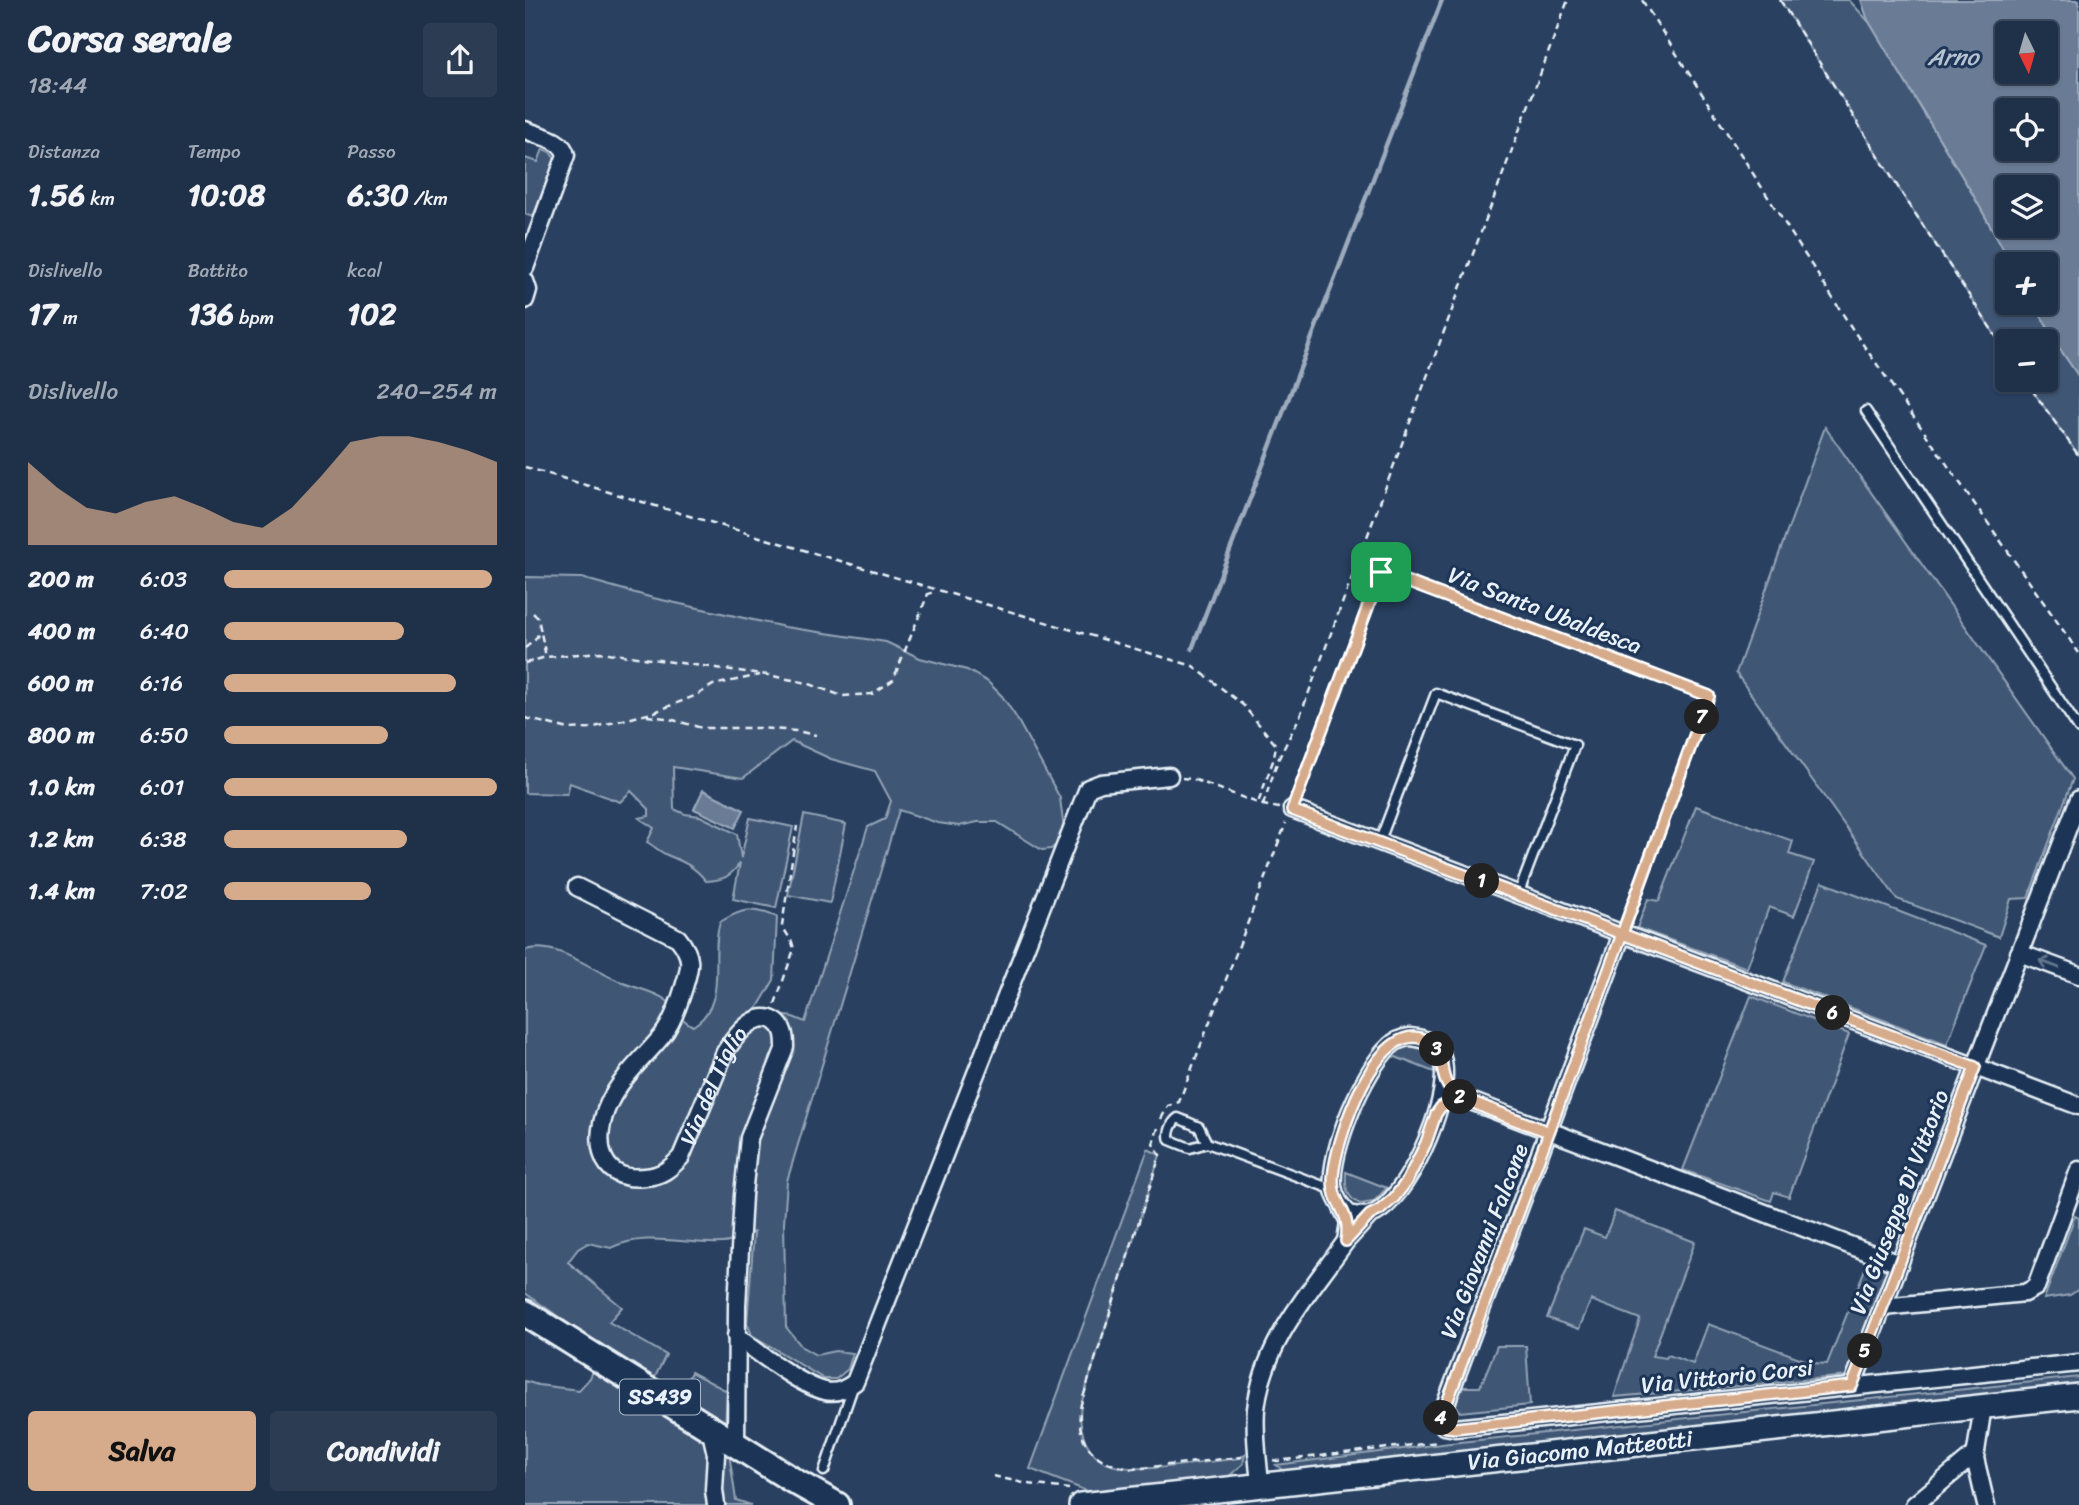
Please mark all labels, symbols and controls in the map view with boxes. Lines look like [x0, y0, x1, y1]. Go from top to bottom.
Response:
text: Corsa serale [28, 5, 232, 72]
north arrow [1995, 21, 2058, 84]
map controls [1995, 21, 2058, 392]
button: share [423, 23, 497, 97]
water label: Arno [1927, 36, 1980, 78]
text: 18:44 [28, 65, 87, 106]
button: locate [1995, 98, 2058, 161]
text: Distanza [28, 135, 100, 168]
text: Tempo [188, 135, 241, 168]
text: Passo [347, 135, 396, 168]
text: 1.56 [28, 168, 85, 222]
text: 10:08 [188, 168, 266, 222]
text: 6:30 [347, 168, 409, 222]
button: layers [1995, 175, 2058, 238]
text: km [85, 182, 115, 215]
text: /km [409, 182, 448, 215]
button: + [1995, 252, 2058, 315]
text: Dislivello [28, 254, 102, 287]
text: Battito [188, 254, 248, 287]
text: kcal [347, 254, 382, 287]
text: 17 [28, 287, 58, 341]
text: 136 [188, 287, 234, 341]
text: 102 [347, 287, 396, 341]
text: m [58, 301, 78, 334]
text: bpm [234, 301, 274, 334]
button: − [1995, 329, 2058, 392]
text: Dislivello [28, 371, 118, 412]
text: 240–254 m [376, 371, 497, 412]
pin [1351, 542, 1411, 602]
icon: arrive [1362, 553, 1400, 591]
street label: Via Santa Ubaldesca [1442, 555, 1648, 666]
text: 200 m [28, 559, 94, 600]
text: 6:03 [140, 559, 187, 600]
text: 400 m [28, 611, 95, 652]
text: 6:40 [140, 611, 189, 652]
text: 600 m [28, 663, 94, 704]
text: 6:16 [140, 663, 183, 704]
pin: 7 [1685, 700, 1719, 734]
text: 7 [1696, 700, 1707, 733]
text: 800 m [28, 715, 95, 756]
text: 6:50 [140, 715, 189, 756]
text: 1.0 km [28, 767, 95, 808]
text: 6:01 [140, 767, 184, 808]
text: 1.2 km [28, 819, 94, 860]
text: 6:38 [140, 819, 187, 860]
pin: 1 [1465, 864, 1499, 898]
text: 1 [1477, 864, 1486, 897]
text: 1.4 km [28, 871, 95, 912]
text: 7:02 [140, 871, 188, 912]
one-way arrow [2039, 957, 2061, 970]
pin: 6 [1815, 996, 1851, 1030]
text: 6 [1827, 996, 1838, 1029]
street label: Via del Tiglio [668, 1016, 758, 1152]
pin: 3 [1419, 1032, 1455, 1066]
text: 3 [1431, 1032, 1442, 1065]
pin: 2 [1443, 1080, 1478, 1114]
text: 2 [1454, 1080, 1465, 1113]
street label: Via Giuseppe Di Vittorio [1838, 1083, 1961, 1321]
street label: Via Giovanni Falcone [1428, 1137, 1541, 1345]
pin: 5 [1847, 1334, 1883, 1368]
text: 5 [1859, 1334, 1870, 1367]
street label: Via Vittorio Corsi [1639, 1347, 1816, 1406]
road number: SS439 [620, 1380, 700, 1414]
pin: 4 [1423, 1400, 1459, 1436]
text: 4 [1435, 1401, 1446, 1434]
button: Salva [28, 1411, 256, 1491]
button: Condividi [270, 1411, 497, 1491]
street label: Via Giacomo Matteotti [1466, 1418, 1695, 1483]

